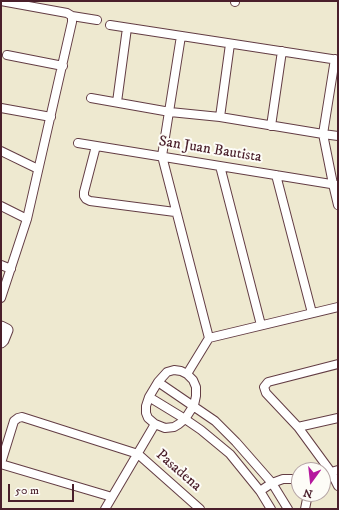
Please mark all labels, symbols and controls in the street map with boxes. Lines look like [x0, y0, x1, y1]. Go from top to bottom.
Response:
street label: San Juan Bautista [157, 133, 263, 167]
street label: Pasadena [152, 446, 204, 496]
north arrow [291, 462, 331, 502]
scale bar [10, 476, 76, 502]
text: 50 m [15, 483, 39, 498]
text: N [302, 485, 314, 501]

